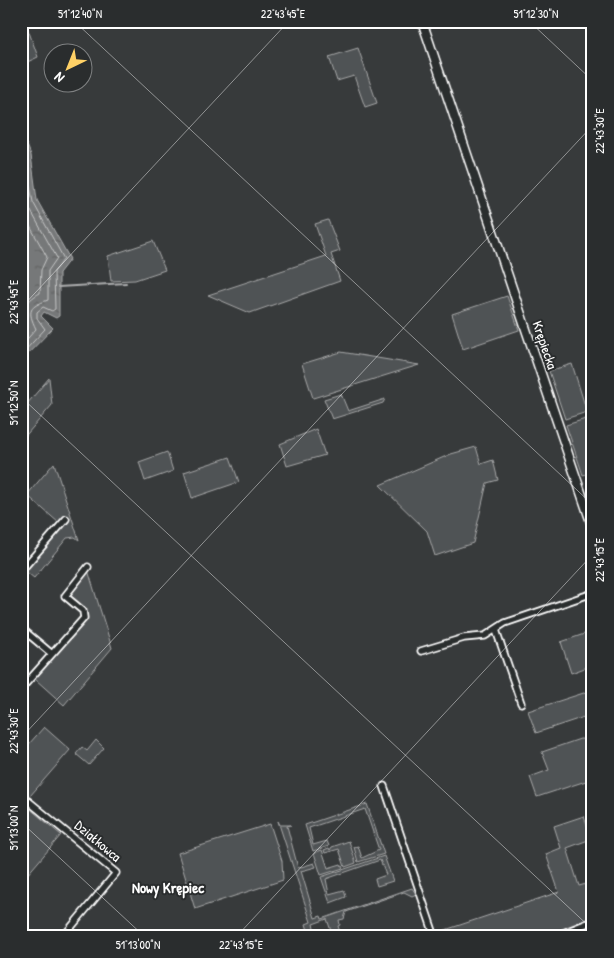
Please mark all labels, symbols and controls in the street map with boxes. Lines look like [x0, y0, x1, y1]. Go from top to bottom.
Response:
text: 51°12'40"N [58, 5, 102, 22]
text: 22°43'45"E [261, 5, 306, 22]
text: 51°12'30"N [514, 5, 558, 22]
north arrow [42, 42, 92, 92]
text: N [49, 68, 68, 87]
text: 22°43'30"E [591, 108, 608, 154]
text: 22°43'45"E [5, 279, 22, 324]
street label: Krępiecka [527, 318, 563, 372]
text: 51°12'50"N [5, 381, 22, 425]
text: 22°43'15"E [591, 537, 608, 582]
text: 22°43'30"E [5, 708, 22, 754]
text: 51°13'00"N [5, 806, 22, 850]
street label: Działkowca [71, 816, 126, 866]
district label: Nowy Krępiec [132, 877, 205, 899]
text: 51°13'00"N [116, 936, 160, 953]
text: 22°43'15"E [219, 936, 264, 953]

